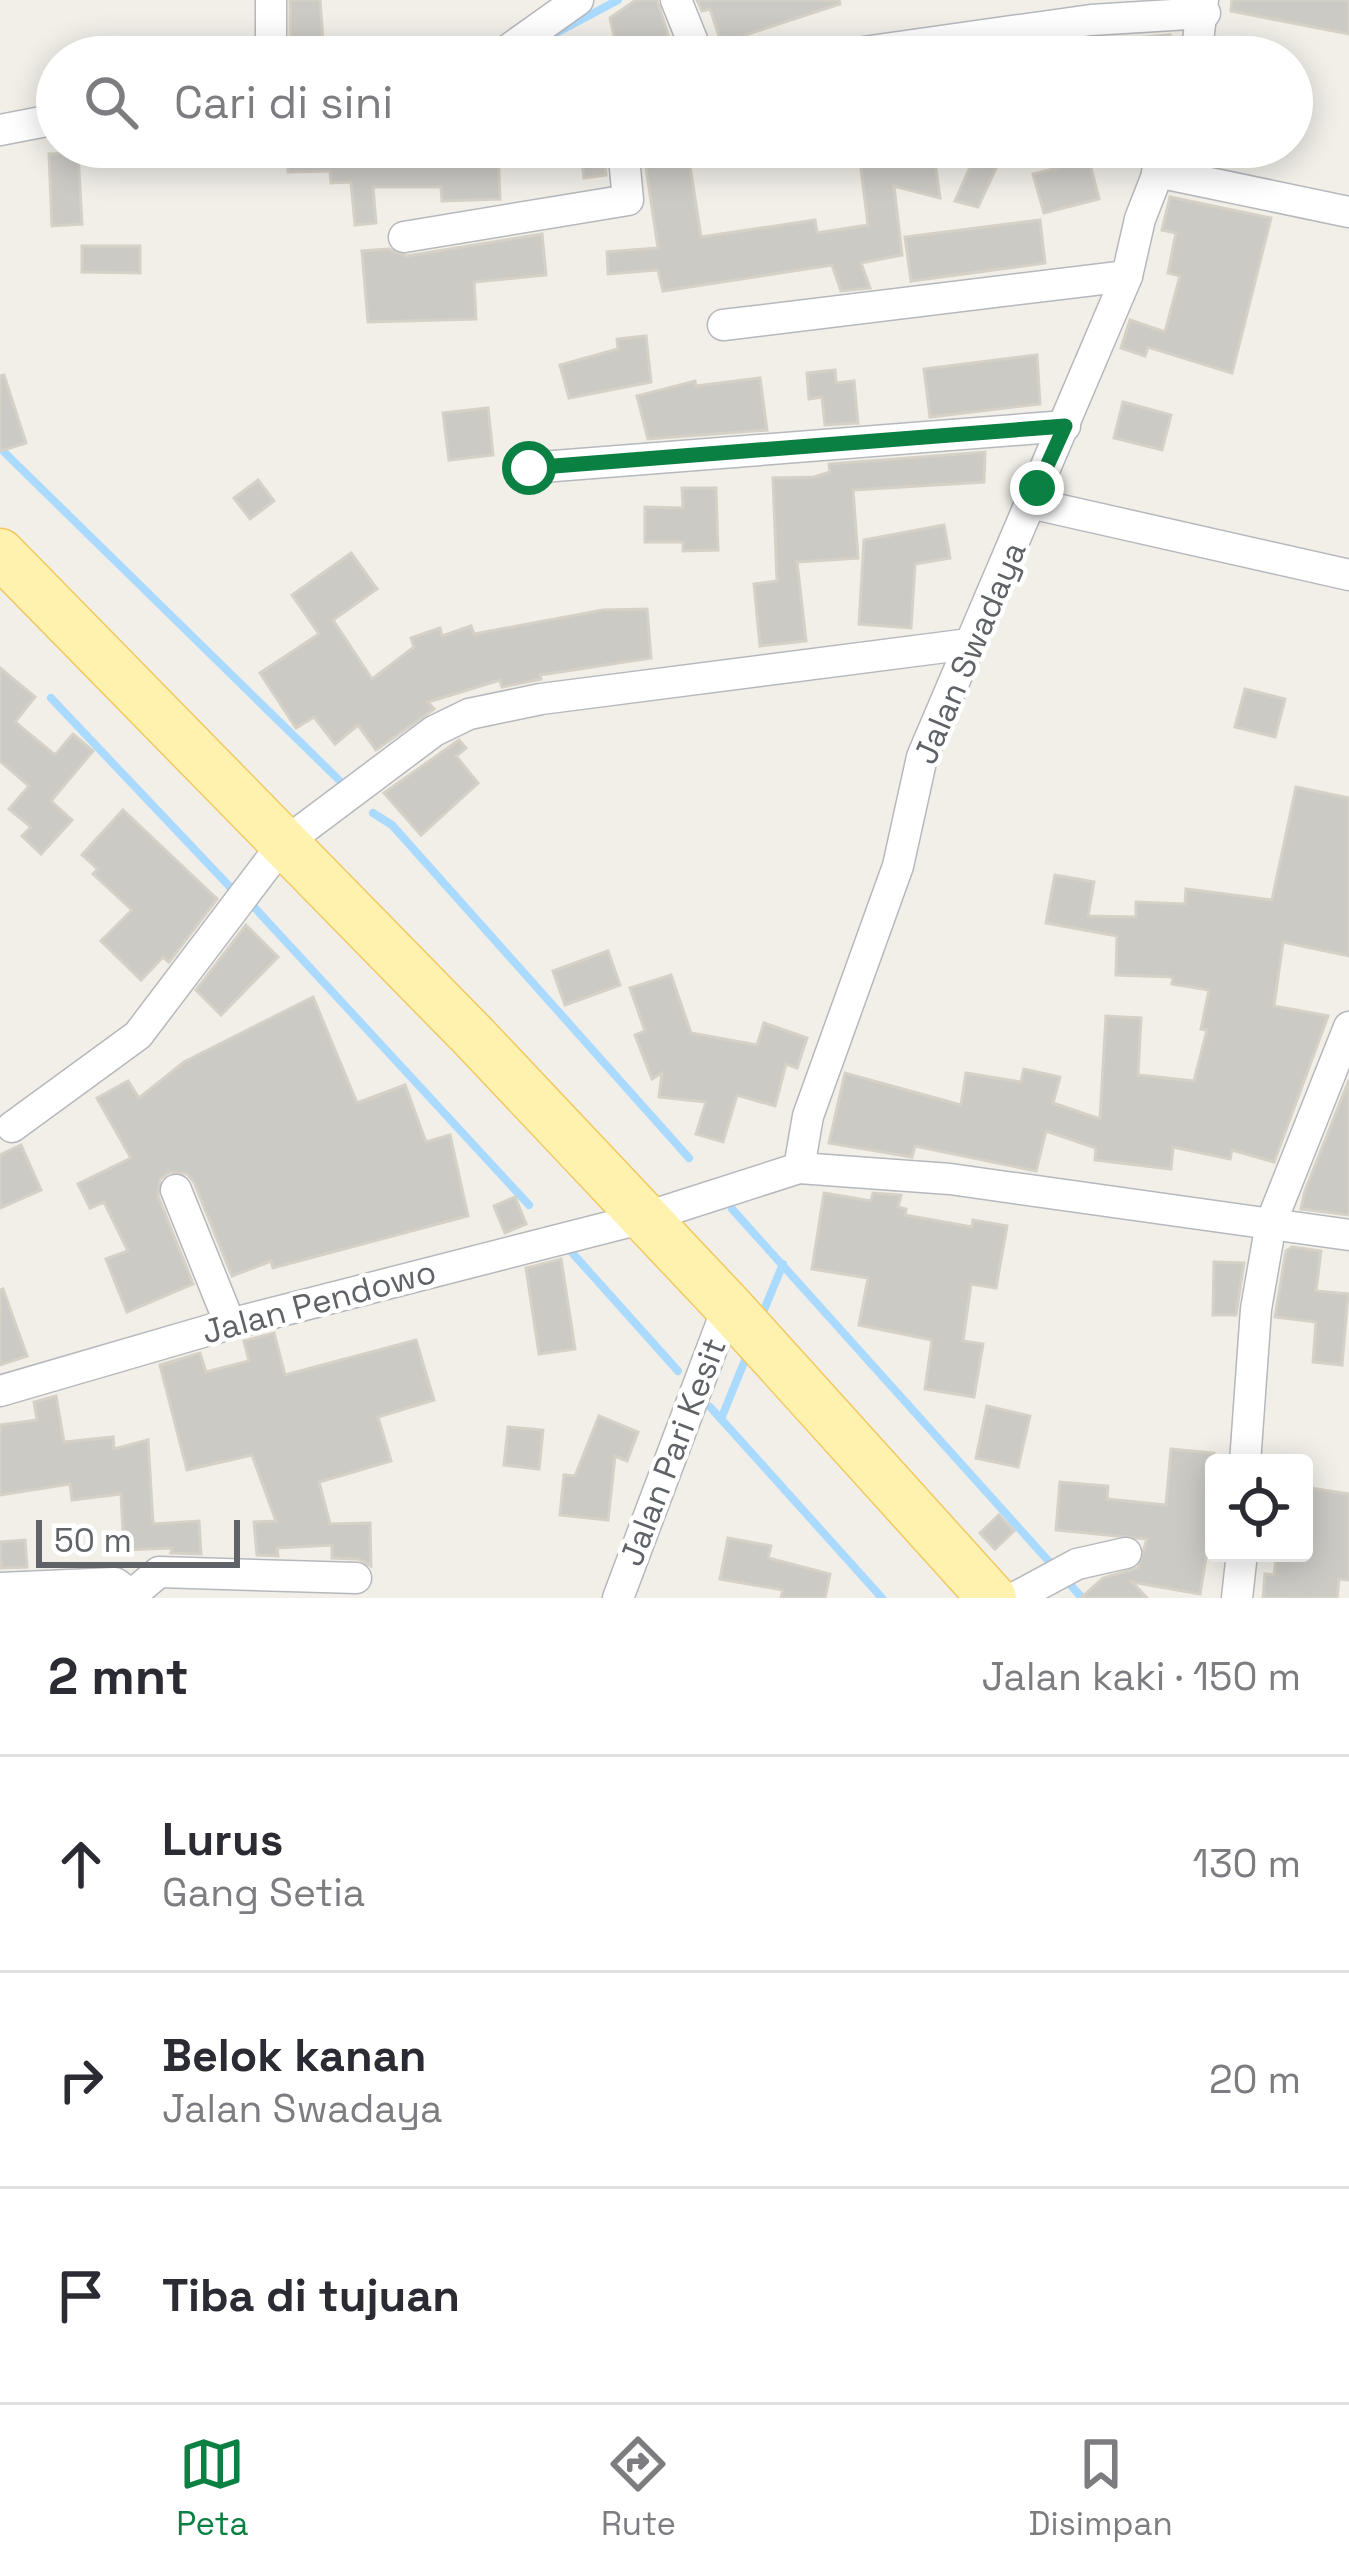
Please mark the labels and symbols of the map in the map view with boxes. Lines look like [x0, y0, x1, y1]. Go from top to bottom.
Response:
route start [502, 441, 556, 495]
route end [1010, 461, 1064, 515]
street label: Jalan Swadaya [904, 536, 1036, 770]
street label: Jalan Pendowo [197, 1251, 441, 1353]
street label: Jalan Pari Kesit [610, 1332, 736, 1572]
scale bar [36, 1514, 240, 1567]

